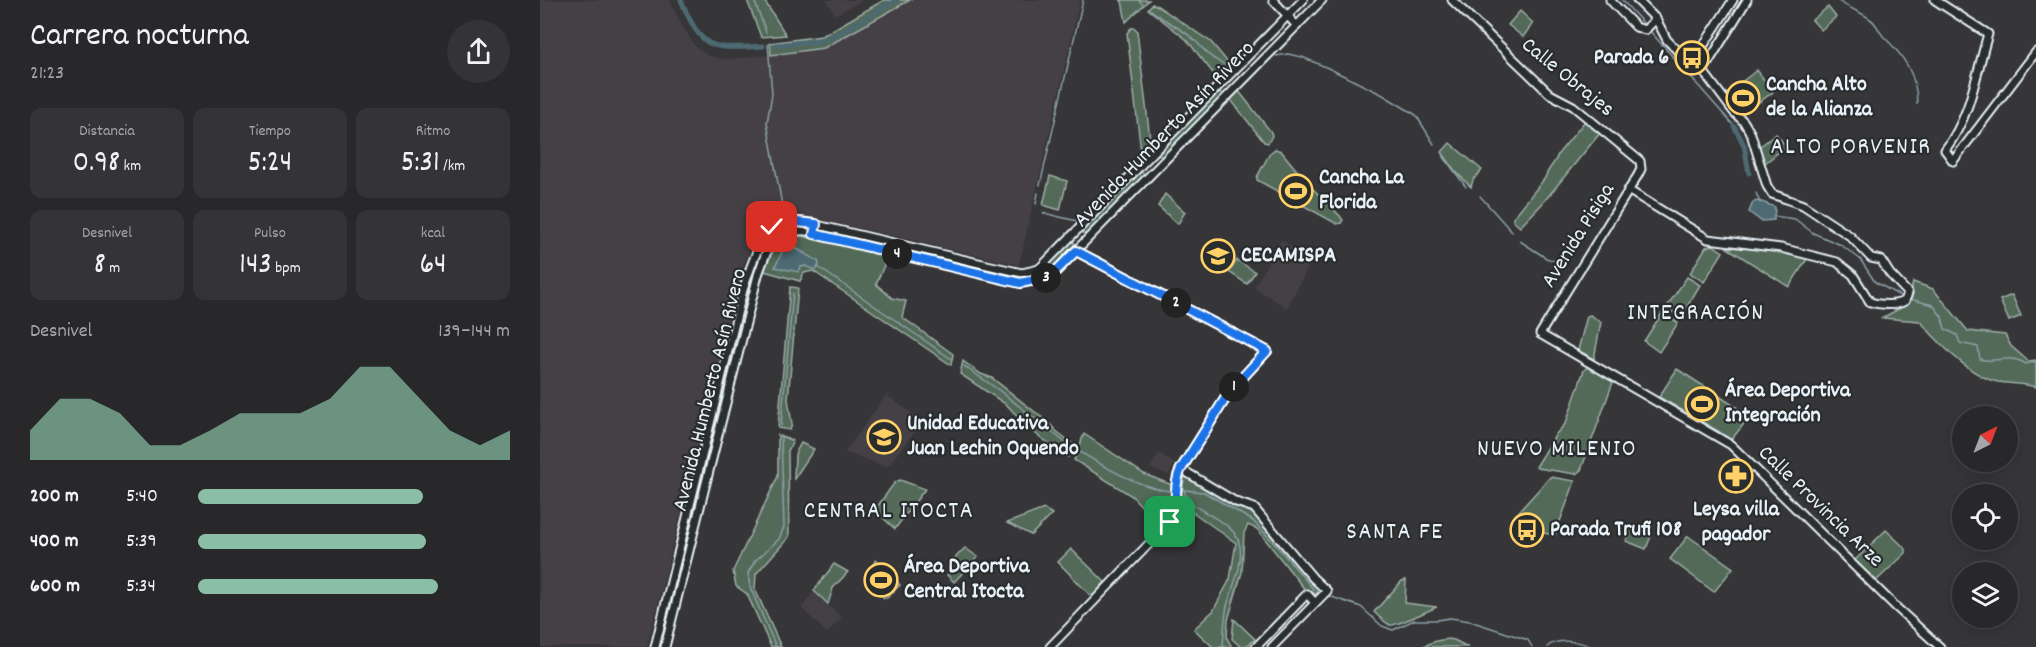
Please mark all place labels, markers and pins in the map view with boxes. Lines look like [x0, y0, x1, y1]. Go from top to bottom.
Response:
bus stop icon: Parada 6 [1674, 40, 1710, 76]
place label: Parada 6 [1594, 43, 1669, 74]
place label: Cancha Alto de la Alianza [1766, 70, 1873, 126]
sports icon: Cancha Alto de la Alianza [1725, 80, 1761, 116]
place label: Cancha La Florida [1319, 163, 1405, 219]
sports icon: Cancha La Florida [1278, 173, 1314, 209]
pin [746, 201, 797, 252]
school or university icon: CECAMISPA [1200, 238, 1236, 274]
pin: 4 [882, 239, 912, 269]
place label: CECAMISPA [1241, 241, 1336, 272]
pin: 3 [1031, 263, 1061, 293]
pin: 2 [1161, 288, 1191, 318]
pin: 1 [1219, 372, 1249, 402]
place label: Área Deportiva Integración [1725, 376, 1851, 432]
sports icon: Área Deportiva Integración [1684, 386, 1720, 422]
place label: Unidad Educativa Juan Lechin Oquendo [907, 409, 1079, 465]
school or university icon: Unidad Educativa Juan Lechin Oquendo [866, 419, 902, 455]
pharmacy icon: Leysa villa pagador [1718, 458, 1754, 494]
place label: Leysa villa pagador [1693, 495, 1780, 551]
pin [1144, 496, 1195, 547]
bus stop icon: Parada Trufi 108 [1509, 512, 1545, 548]
place label: Parada Trufi 108 [1550, 515, 1682, 546]
place label: Área Deportiva Central Itocta [904, 552, 1030, 608]
sports icon: Área Deportiva Central Itocta [863, 562, 899, 598]

